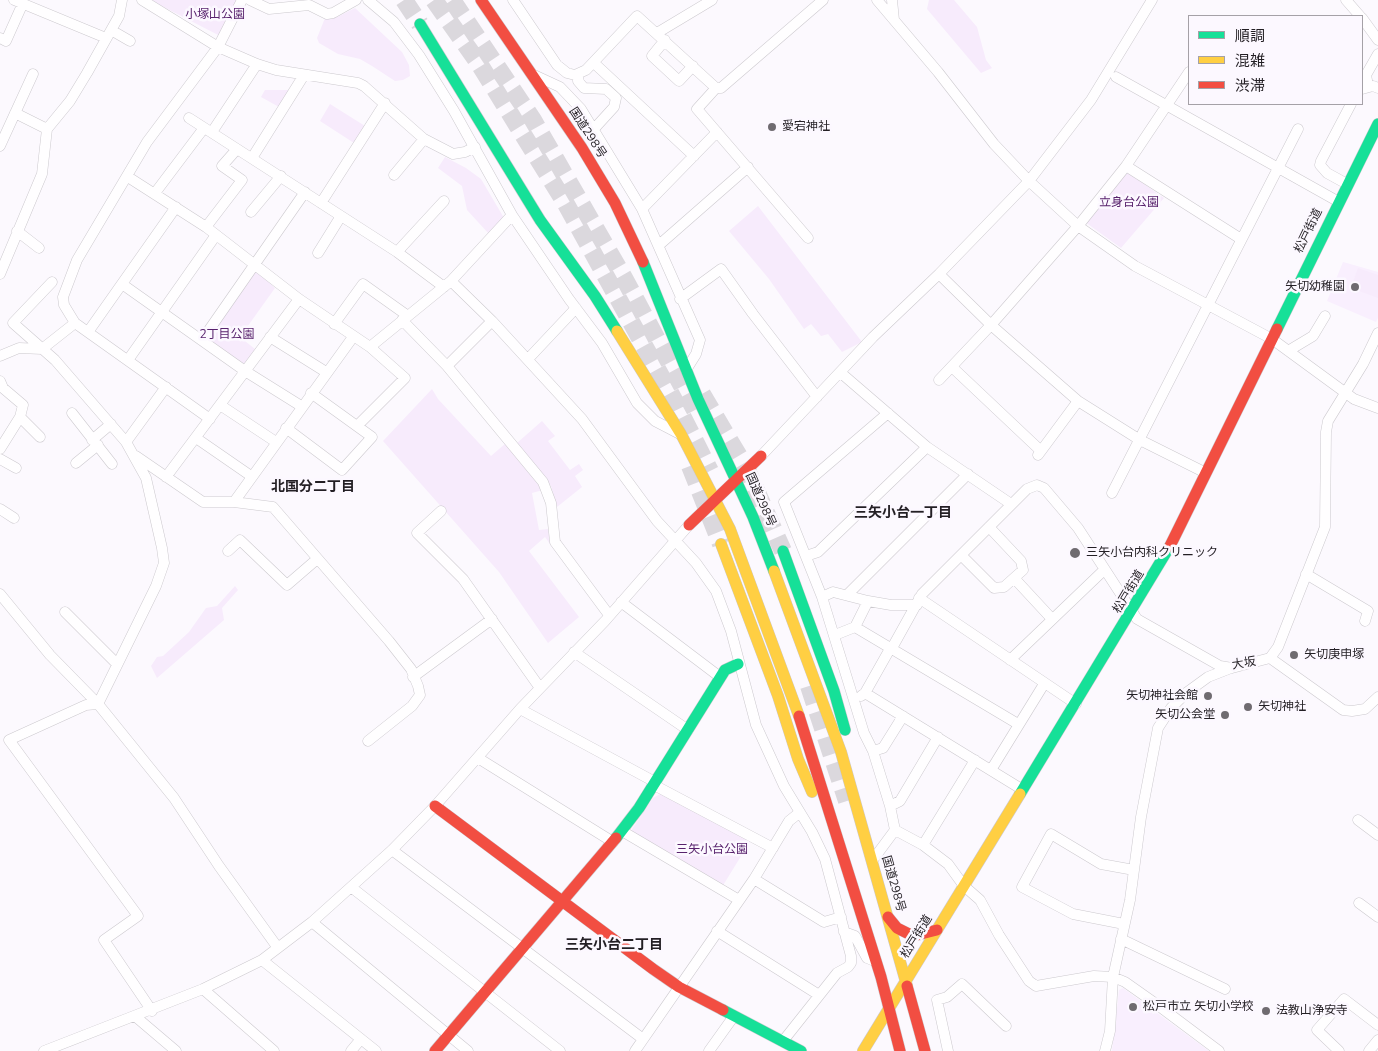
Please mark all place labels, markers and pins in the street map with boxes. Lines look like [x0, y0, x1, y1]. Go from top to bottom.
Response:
place label: 愛宕神社 [782, 120, 830, 134]
marker: 愛宕神社 [766, 121, 778, 133]
place label: 矢切幼稚園 [1285, 280, 1345, 294]
marker: 矢切幼稚園 [1349, 281, 1361, 293]
marker: 三矢小台内科クリニック [1068, 546, 1082, 560]
place label: 三矢小台内科クリニック [1086, 546, 1218, 560]
place label: 矢切庚申塚 [1304, 648, 1364, 662]
marker: 矢切庚申塚 [1288, 649, 1300, 661]
place label: 矢切神社会館 [1126, 689, 1198, 703]
marker: 矢切神社会館 [1202, 690, 1214, 702]
place label: 矢切神社 [1258, 700, 1306, 714]
marker: 矢切神社 [1242, 701, 1254, 713]
place label: 矢切公会堂 [1155, 708, 1215, 722]
marker: 矢切公会堂 [1219, 709, 1231, 721]
place label: 松戸市立 矢切小学校 [1143, 1000, 1254, 1014]
marker: 松戸市立 矢切小学校 [1127, 1001, 1139, 1013]
place label: 法教山浄安寺 [1276, 1004, 1348, 1018]
marker: 法教山浄安寺 [1260, 1005, 1272, 1017]

